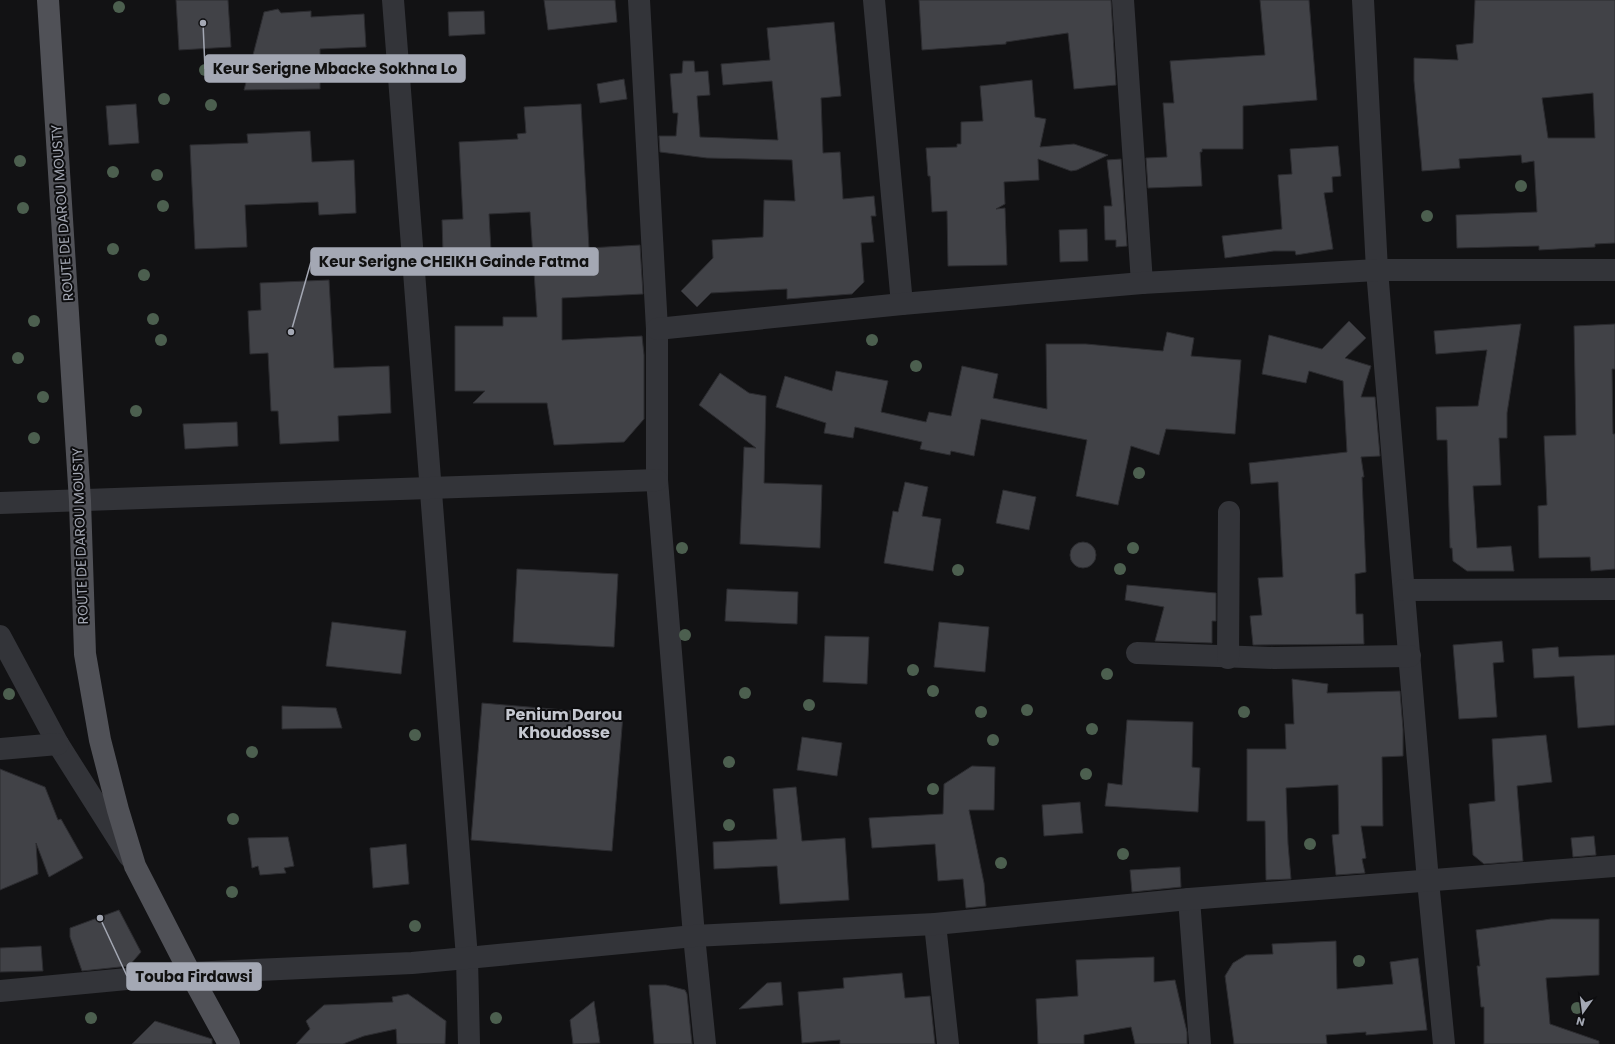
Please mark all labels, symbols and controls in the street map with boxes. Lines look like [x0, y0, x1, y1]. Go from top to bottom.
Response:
callout: Keur Serigne Mbacke Sokhna Lo [205, 55, 465, 82]
text: Keur Serigne Mbacke Sokhna Lo [213, 58, 458, 79]
street label: ROUTE DE DAROU MOUSTY [46, 124, 78, 302]
callout: Keur Serigne CHEIKH Gainde Fatma [311, 248, 598, 275]
text: Keur Serigne CHEIKH Gainde Fatma [319, 251, 589, 272]
street label: ROUTE DE DAROU MOUSTY [67, 447, 93, 625]
district label: Penium Darou Khoudosse [506, 703, 622, 744]
callout: Touba Firdawsi [127, 963, 261, 990]
text: Touba Firdawsi [135, 966, 253, 987]
north arrow [1563, 992, 1603, 1032]
text: N [1575, 1013, 1587, 1030]

